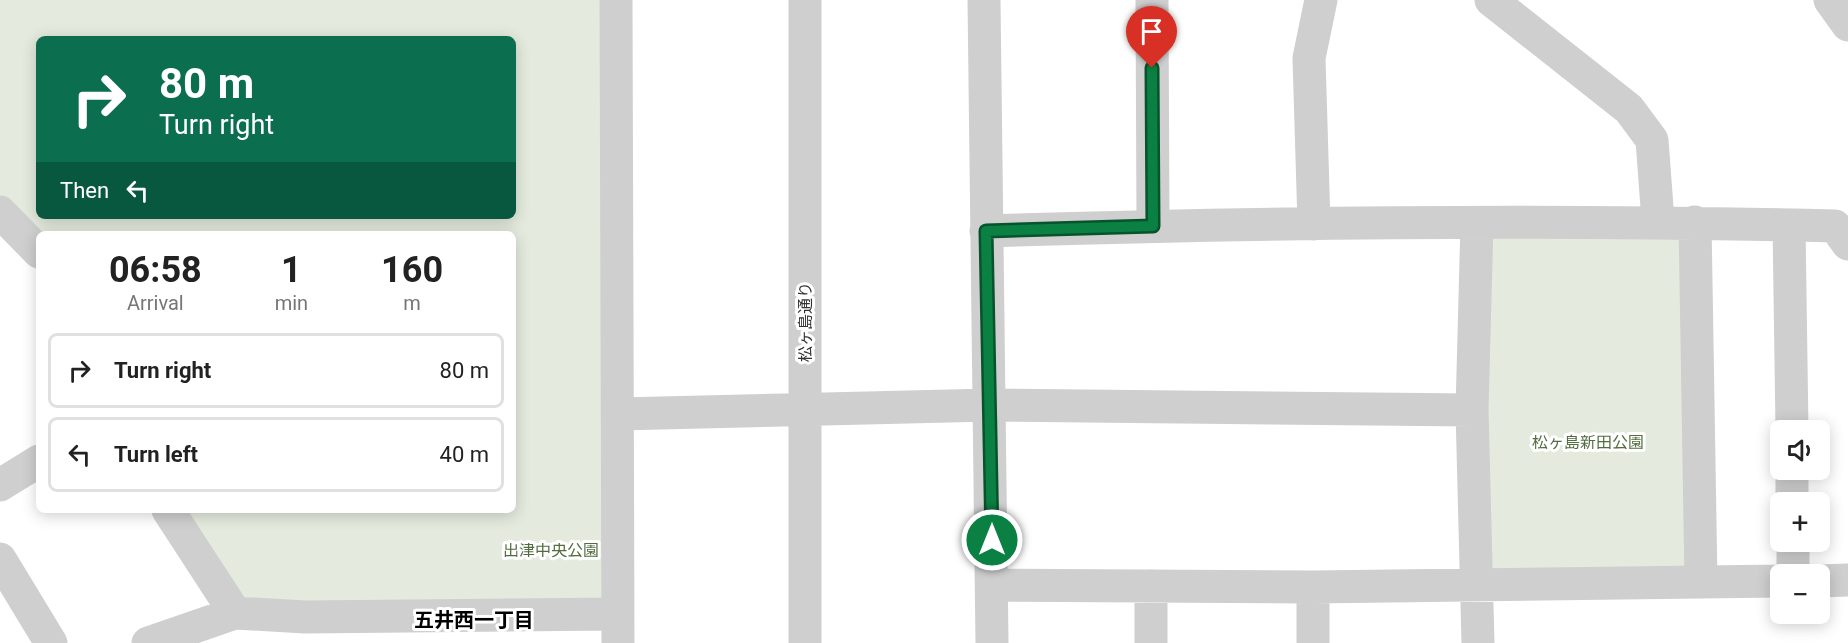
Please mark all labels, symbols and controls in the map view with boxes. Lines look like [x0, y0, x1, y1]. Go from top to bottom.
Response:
pin [1126, 6, 1177, 68]
icon: arrive [1135, 15, 1168, 48]
text: 80 m [159, 59, 254, 108]
icon: right [60, 60, 138, 138]
text: Turn right [159, 109, 274, 141]
icon: left [121, 174, 154, 207]
text: Then [60, 178, 109, 203]
text: 06:58 [109, 249, 202, 291]
text: 1 [281, 249, 302, 291]
text: 160 [381, 249, 443, 291]
street label: 松ヶ島通り [796, 282, 815, 362]
text: Arrival [127, 291, 184, 315]
text: min [275, 291, 308, 315]
text: m [403, 291, 421, 315]
icon: right [63, 354, 96, 387]
text: Turn right [114, 358, 211, 383]
text: 80 m [440, 358, 489, 383]
map controls [1770, 420, 1830, 624]
button: sound [1770, 420, 1830, 480]
park label: 松ヶ島新田公園 [1532, 433, 1644, 452]
icon: left [63, 438, 96, 471]
text: Turn left [114, 442, 198, 467]
text: 40 m [440, 442, 489, 467]
button: + [1770, 492, 1830, 552]
position arrow [960, 508, 1024, 572]
park label: 出津中央公園 [503, 541, 599, 560]
button: − [1770, 564, 1830, 624]
district label: 五井西一丁目 [414, 608, 534, 632]

